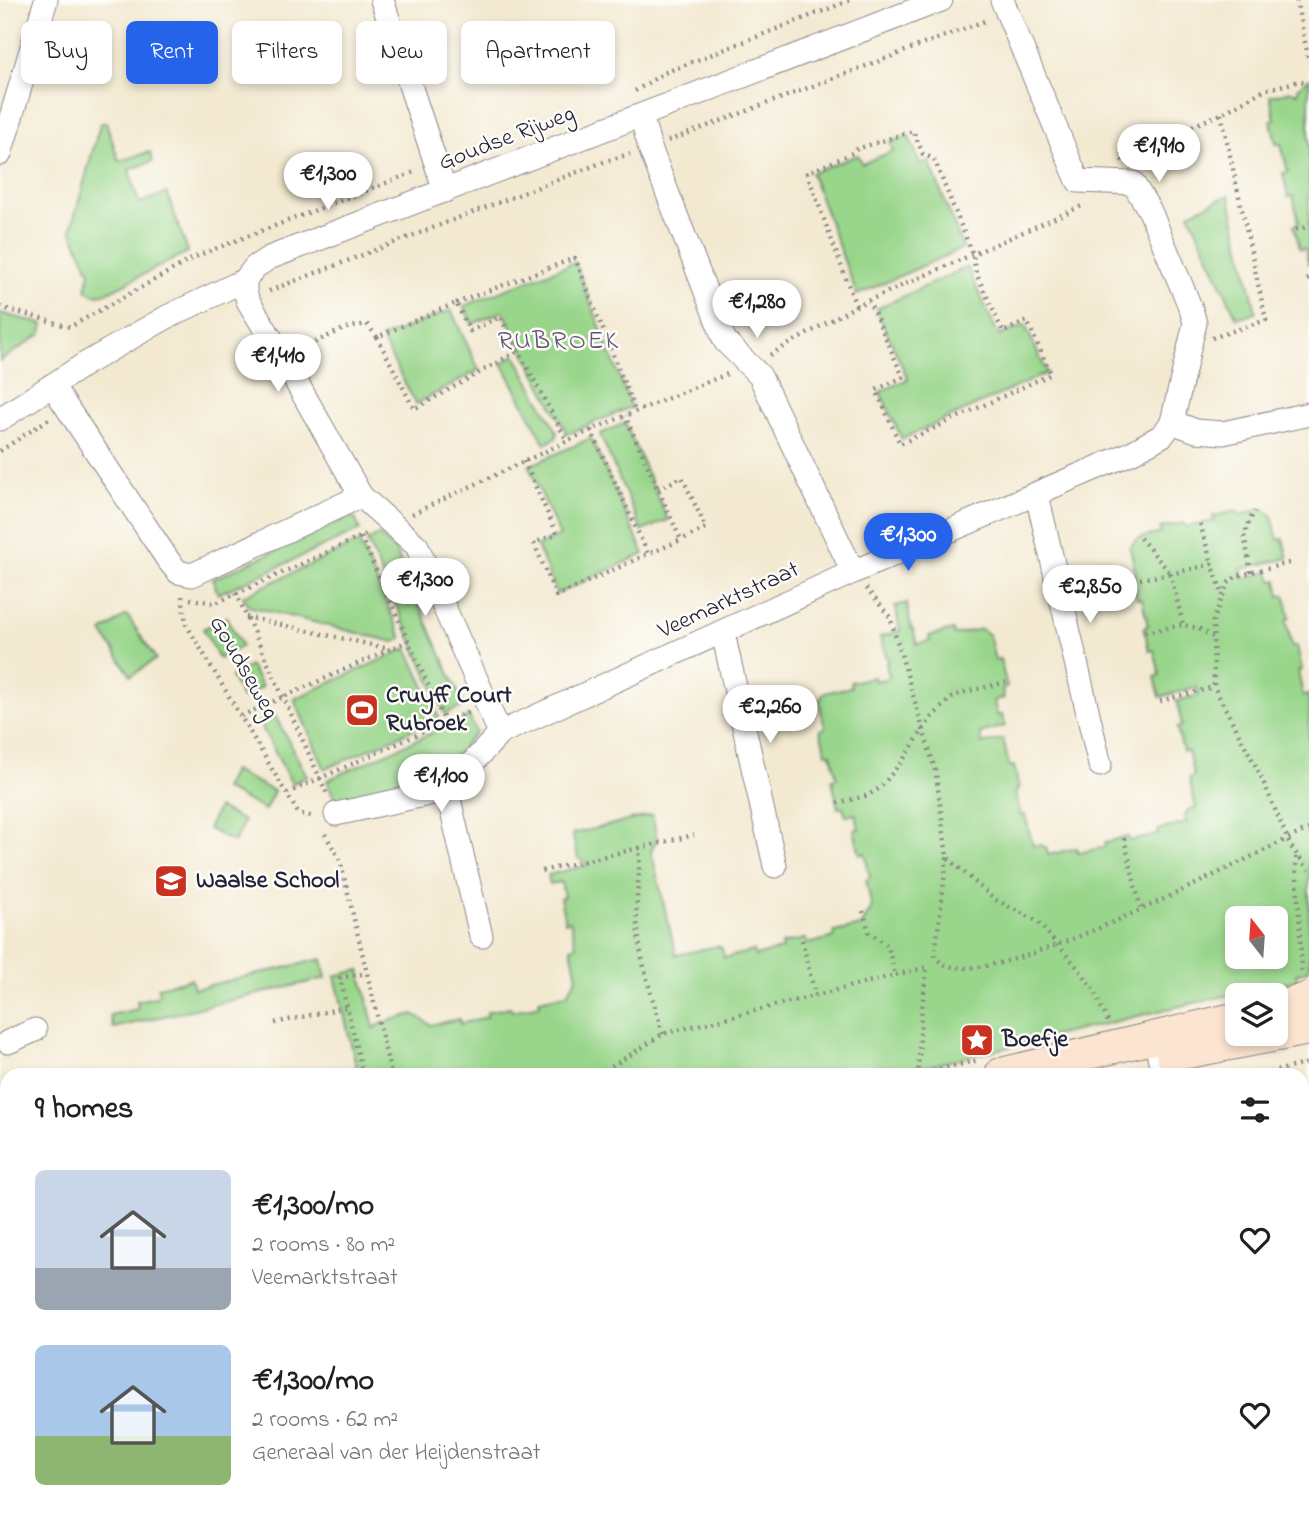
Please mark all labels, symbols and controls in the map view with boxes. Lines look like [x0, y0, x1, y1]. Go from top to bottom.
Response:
chip: Buy [21, 21, 112, 84]
chip: Rent [126, 21, 218, 84]
chip: Filters [232, 21, 342, 84]
chip: New [356, 21, 447, 84]
chip: Apartment [461, 21, 615, 84]
street label: Goudse Rijweg [434, 97, 580, 181]
pin: €1,910 [1102, 124, 1216, 184]
text: €1,910 [1133, 130, 1185, 163]
pin: €1,300 [271, 152, 385, 212]
text: €1,300 [300, 158, 356, 191]
pin: €1,280 [700, 280, 814, 340]
text: €1,280 [728, 286, 786, 319]
district label: RUBROEK [498, 323, 620, 361]
pin: €1,410 [221, 334, 335, 394]
text: €1,410 [251, 340, 305, 373]
pin: €1,300 [851, 514, 965, 573]
text: €1,300 [880, 519, 936, 552]
street label: Veemarktstraat [652, 553, 805, 649]
pin: €1,300 [368, 558, 482, 618]
text: €1,300 [397, 564, 453, 597]
pin: €2,850 [1033, 566, 1147, 625]
text: €2,850 [1058, 571, 1122, 604]
street label: Goudseweg [199, 609, 287, 727]
place label: Cruyff Court Rubroek [386, 679, 513, 742]
pin: €2,260 [713, 686, 827, 745]
sports icon: Cruyff Court Rubroek [343, 691, 381, 729]
text: €2,260 [739, 691, 801, 724]
pin: €1,100 [384, 754, 498, 814]
text: €1,100 [414, 760, 468, 793]
school or university icon: Waalse School [152, 862, 190, 900]
place label: Waalse School [196, 864, 339, 899]
north arrow [1225, 906, 1288, 970]
map controls [1225, 906, 1288, 1046]
button: layers [1225, 983, 1288, 1046]
place icon: Boefje [958, 1021, 996, 1059]
place label: Boefje [1001, 1023, 1069, 1058]
text: 9 homes [35, 1088, 133, 1132]
icon: filters [1236, 1091, 1274, 1129]
text: €1,300/mo [252, 1185, 374, 1229]
icon: home [91, 1198, 175, 1282]
icon: heart [1236, 1221, 1274, 1259]
text: 2 rooms · 80 m² [252, 1229, 395, 1262]
text: Veemarktstraat [252, 1262, 398, 1295]
text: €1,300/mo [252, 1360, 374, 1404]
icon: home [91, 1373, 175, 1457]
icon: heart [1236, 1396, 1274, 1434]
text: 2 rooms · 62 m² [252, 1404, 398, 1437]
text: Generaal van der Heijdenstraat [252, 1437, 541, 1470]

